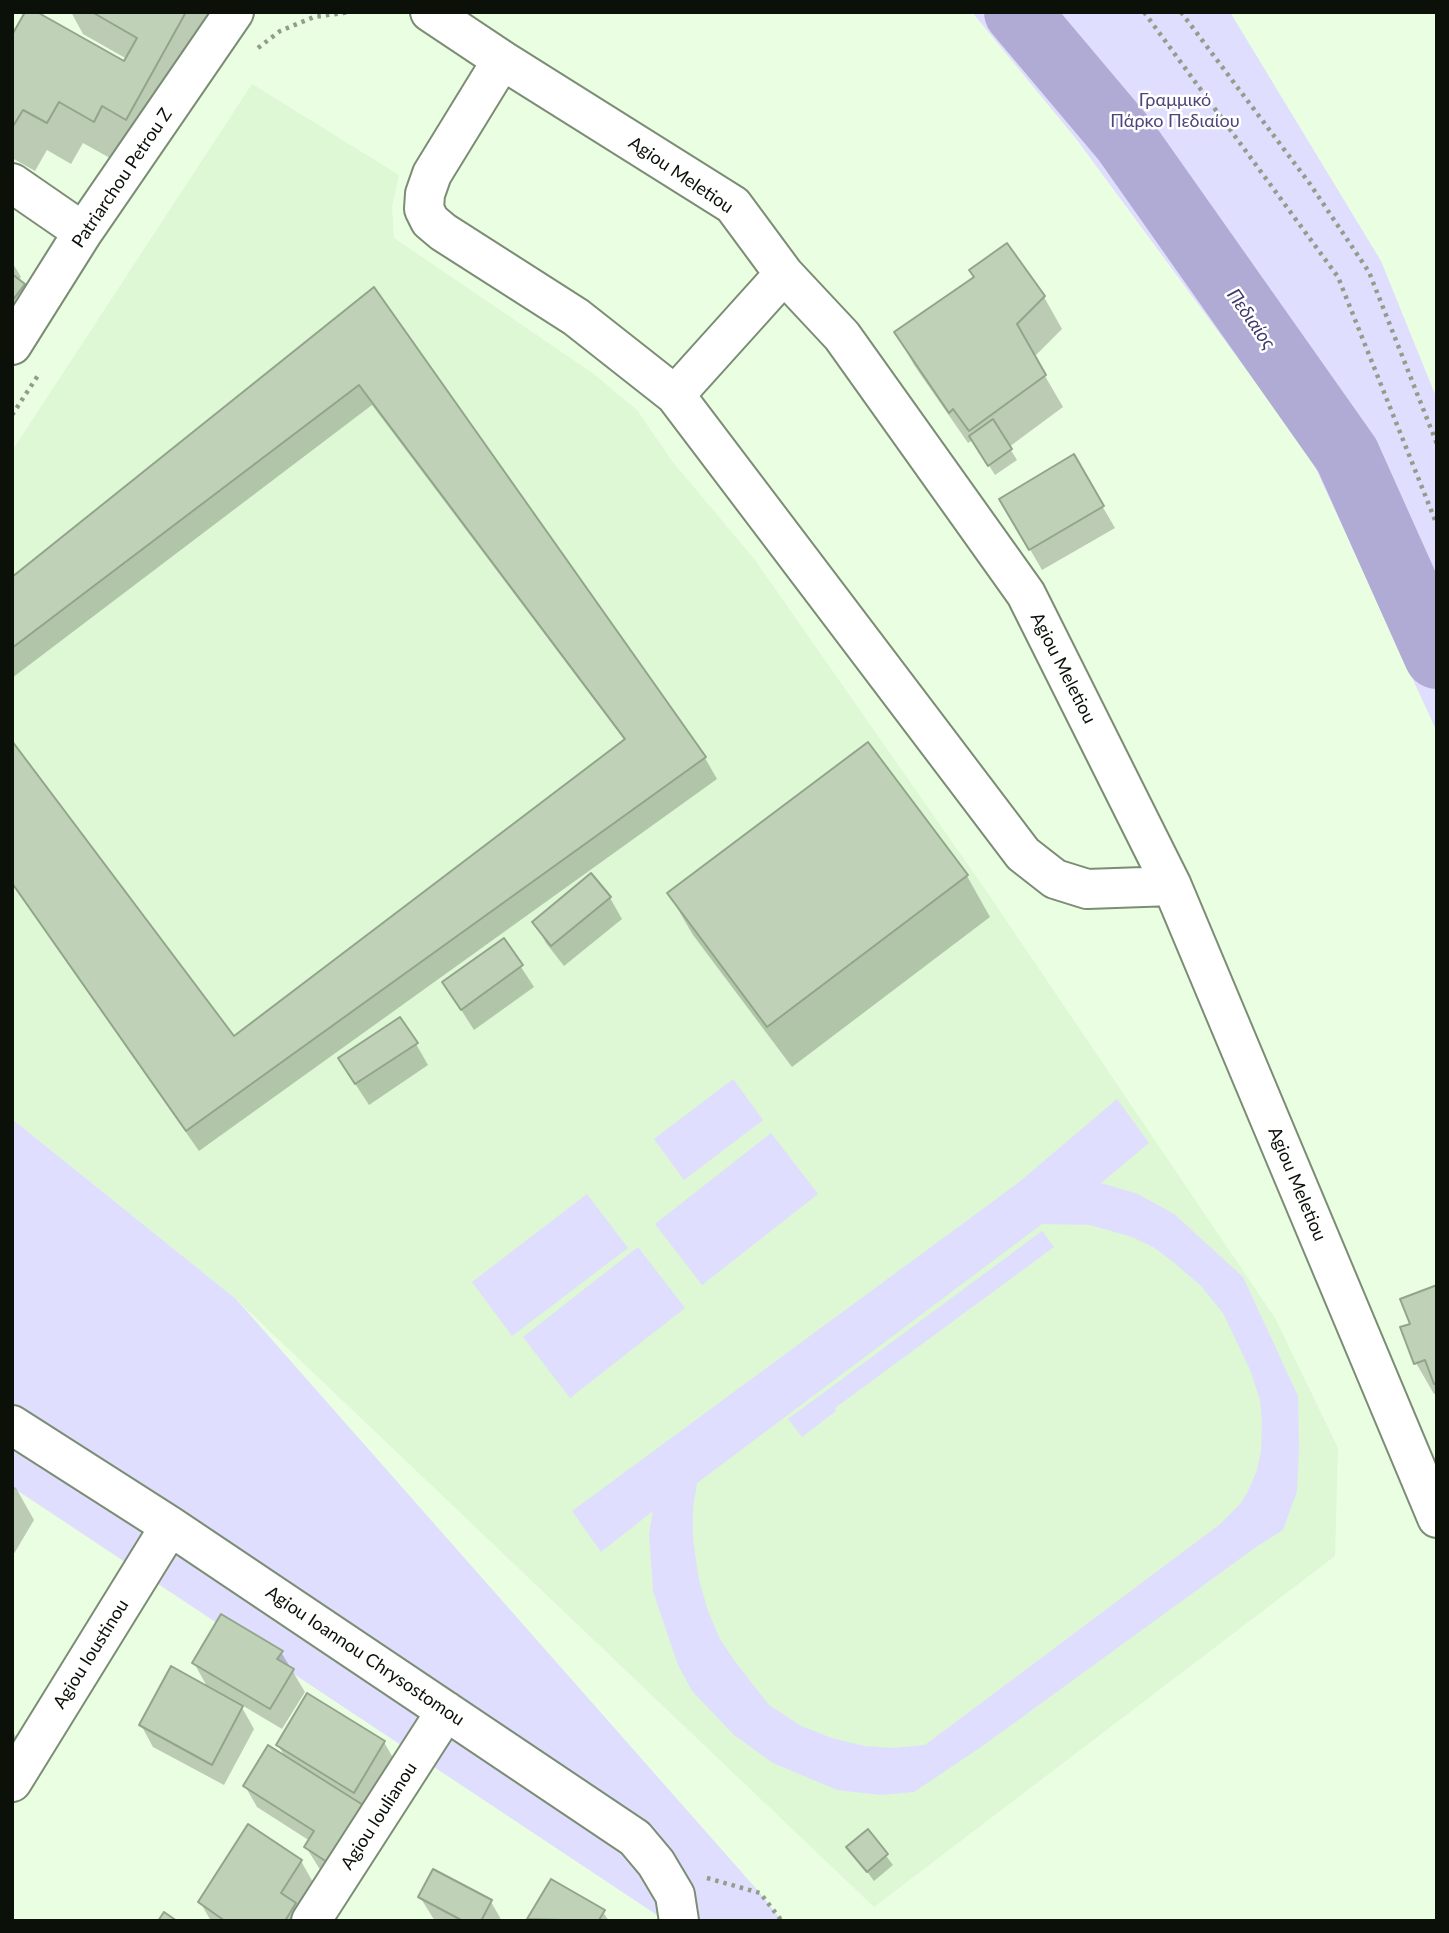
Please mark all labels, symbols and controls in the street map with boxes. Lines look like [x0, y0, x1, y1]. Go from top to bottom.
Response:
park label: Γραμμικό Πάρκο Πεδιαίου [1110, 89, 1240, 132]
street label: Patriarchou Petrou Z [67, 104, 177, 252]
street label: Agiou Meletiou [625, 132, 737, 218]
water label: Πεδιαίος [1222, 284, 1280, 354]
street label: Agiou Meletiou [1026, 609, 1100, 727]
street label: Agiou Meletiou [1263, 1124, 1331, 1244]
street label: Agiou Ioannou Chrysostomou [262, 1581, 468, 1731]
street label: Agiou Ioustinou [49, 1595, 133, 1713]
street label: Agiou Ioulianou [336, 1758, 422, 1874]

